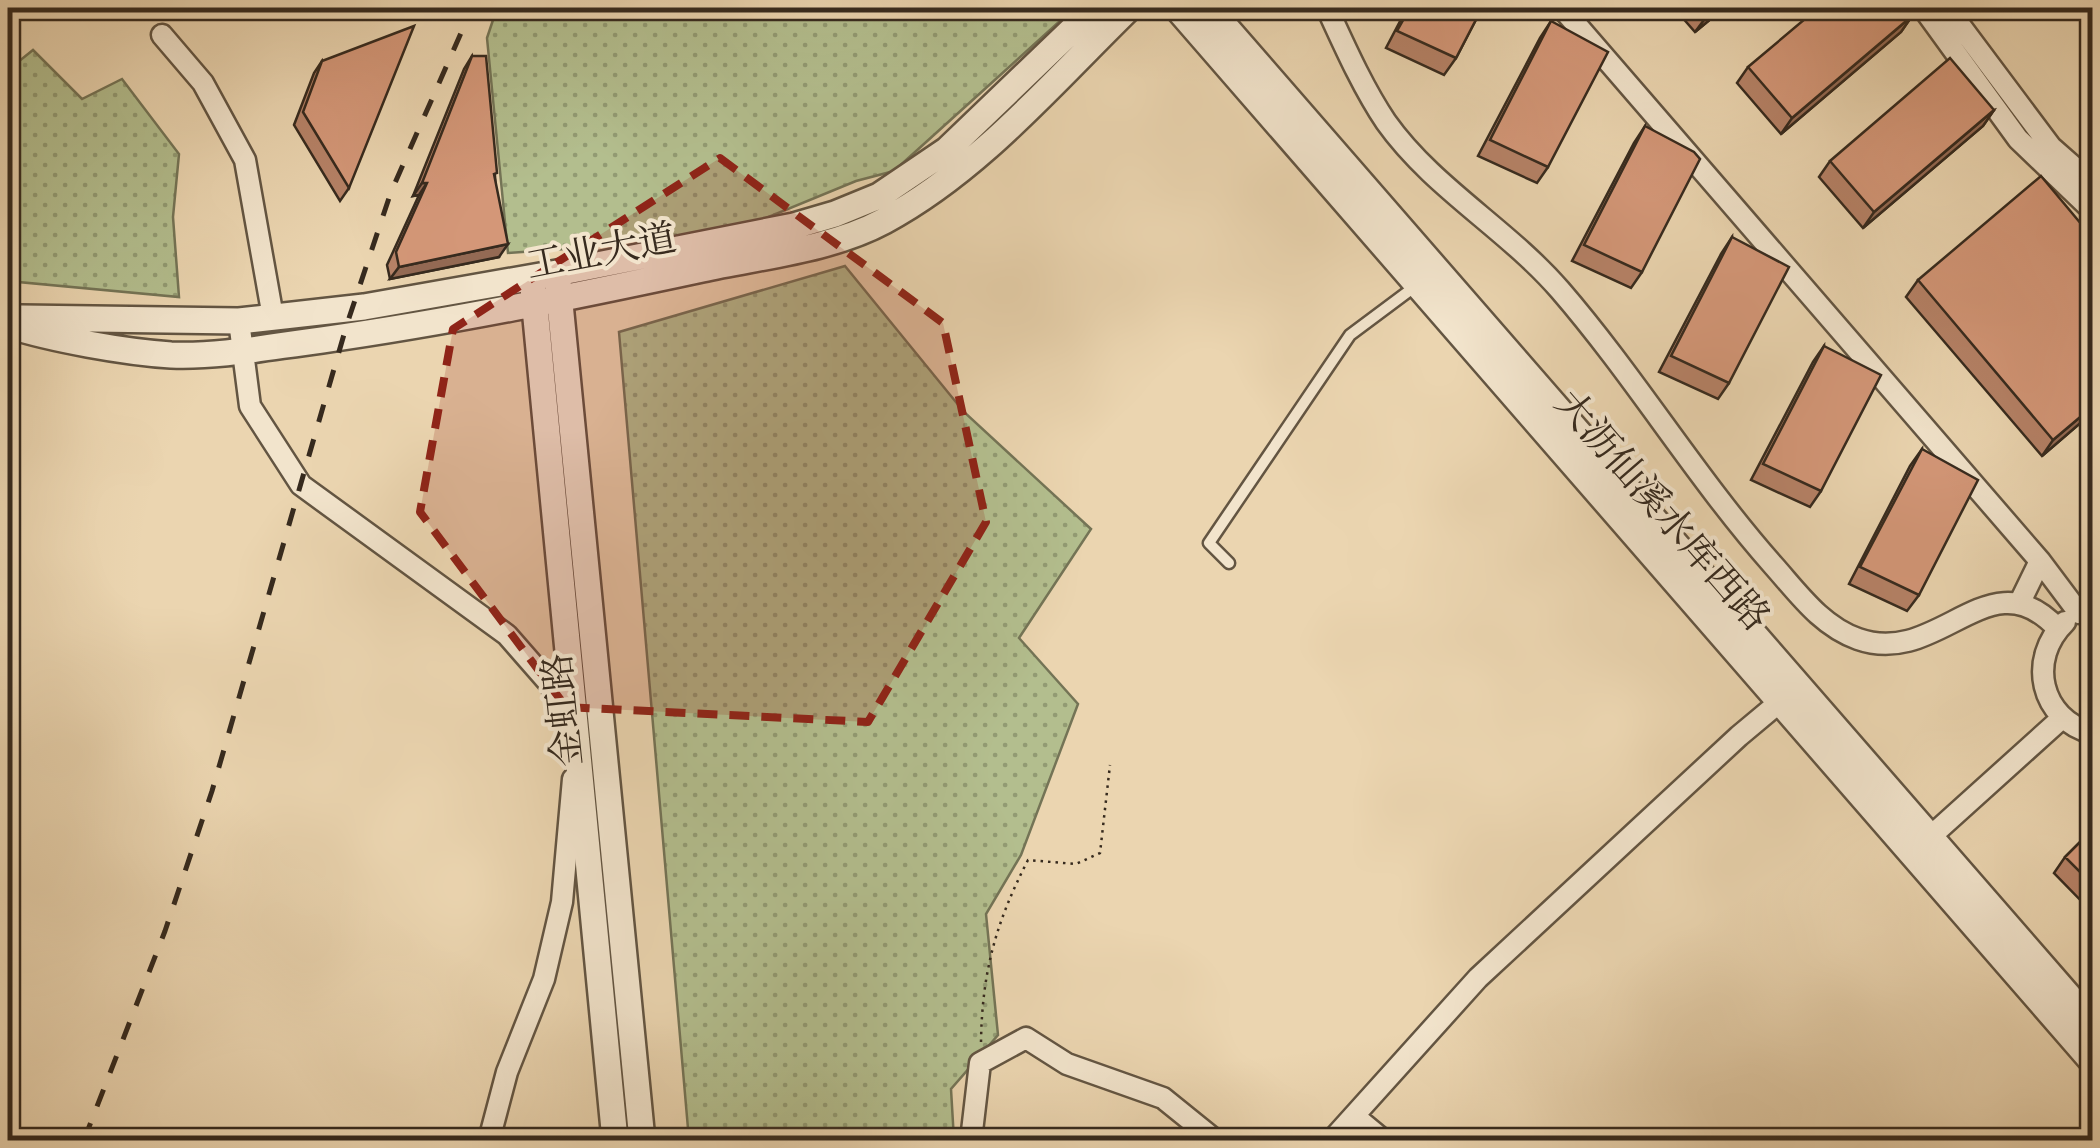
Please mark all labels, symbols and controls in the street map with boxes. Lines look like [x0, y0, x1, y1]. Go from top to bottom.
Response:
street label: 工业大道 [523, 217, 680, 287]
street label: 大沥仙溪水库西路 [1547, 382, 1778, 639]
street label: 金虹路 [536, 651, 590, 769]

